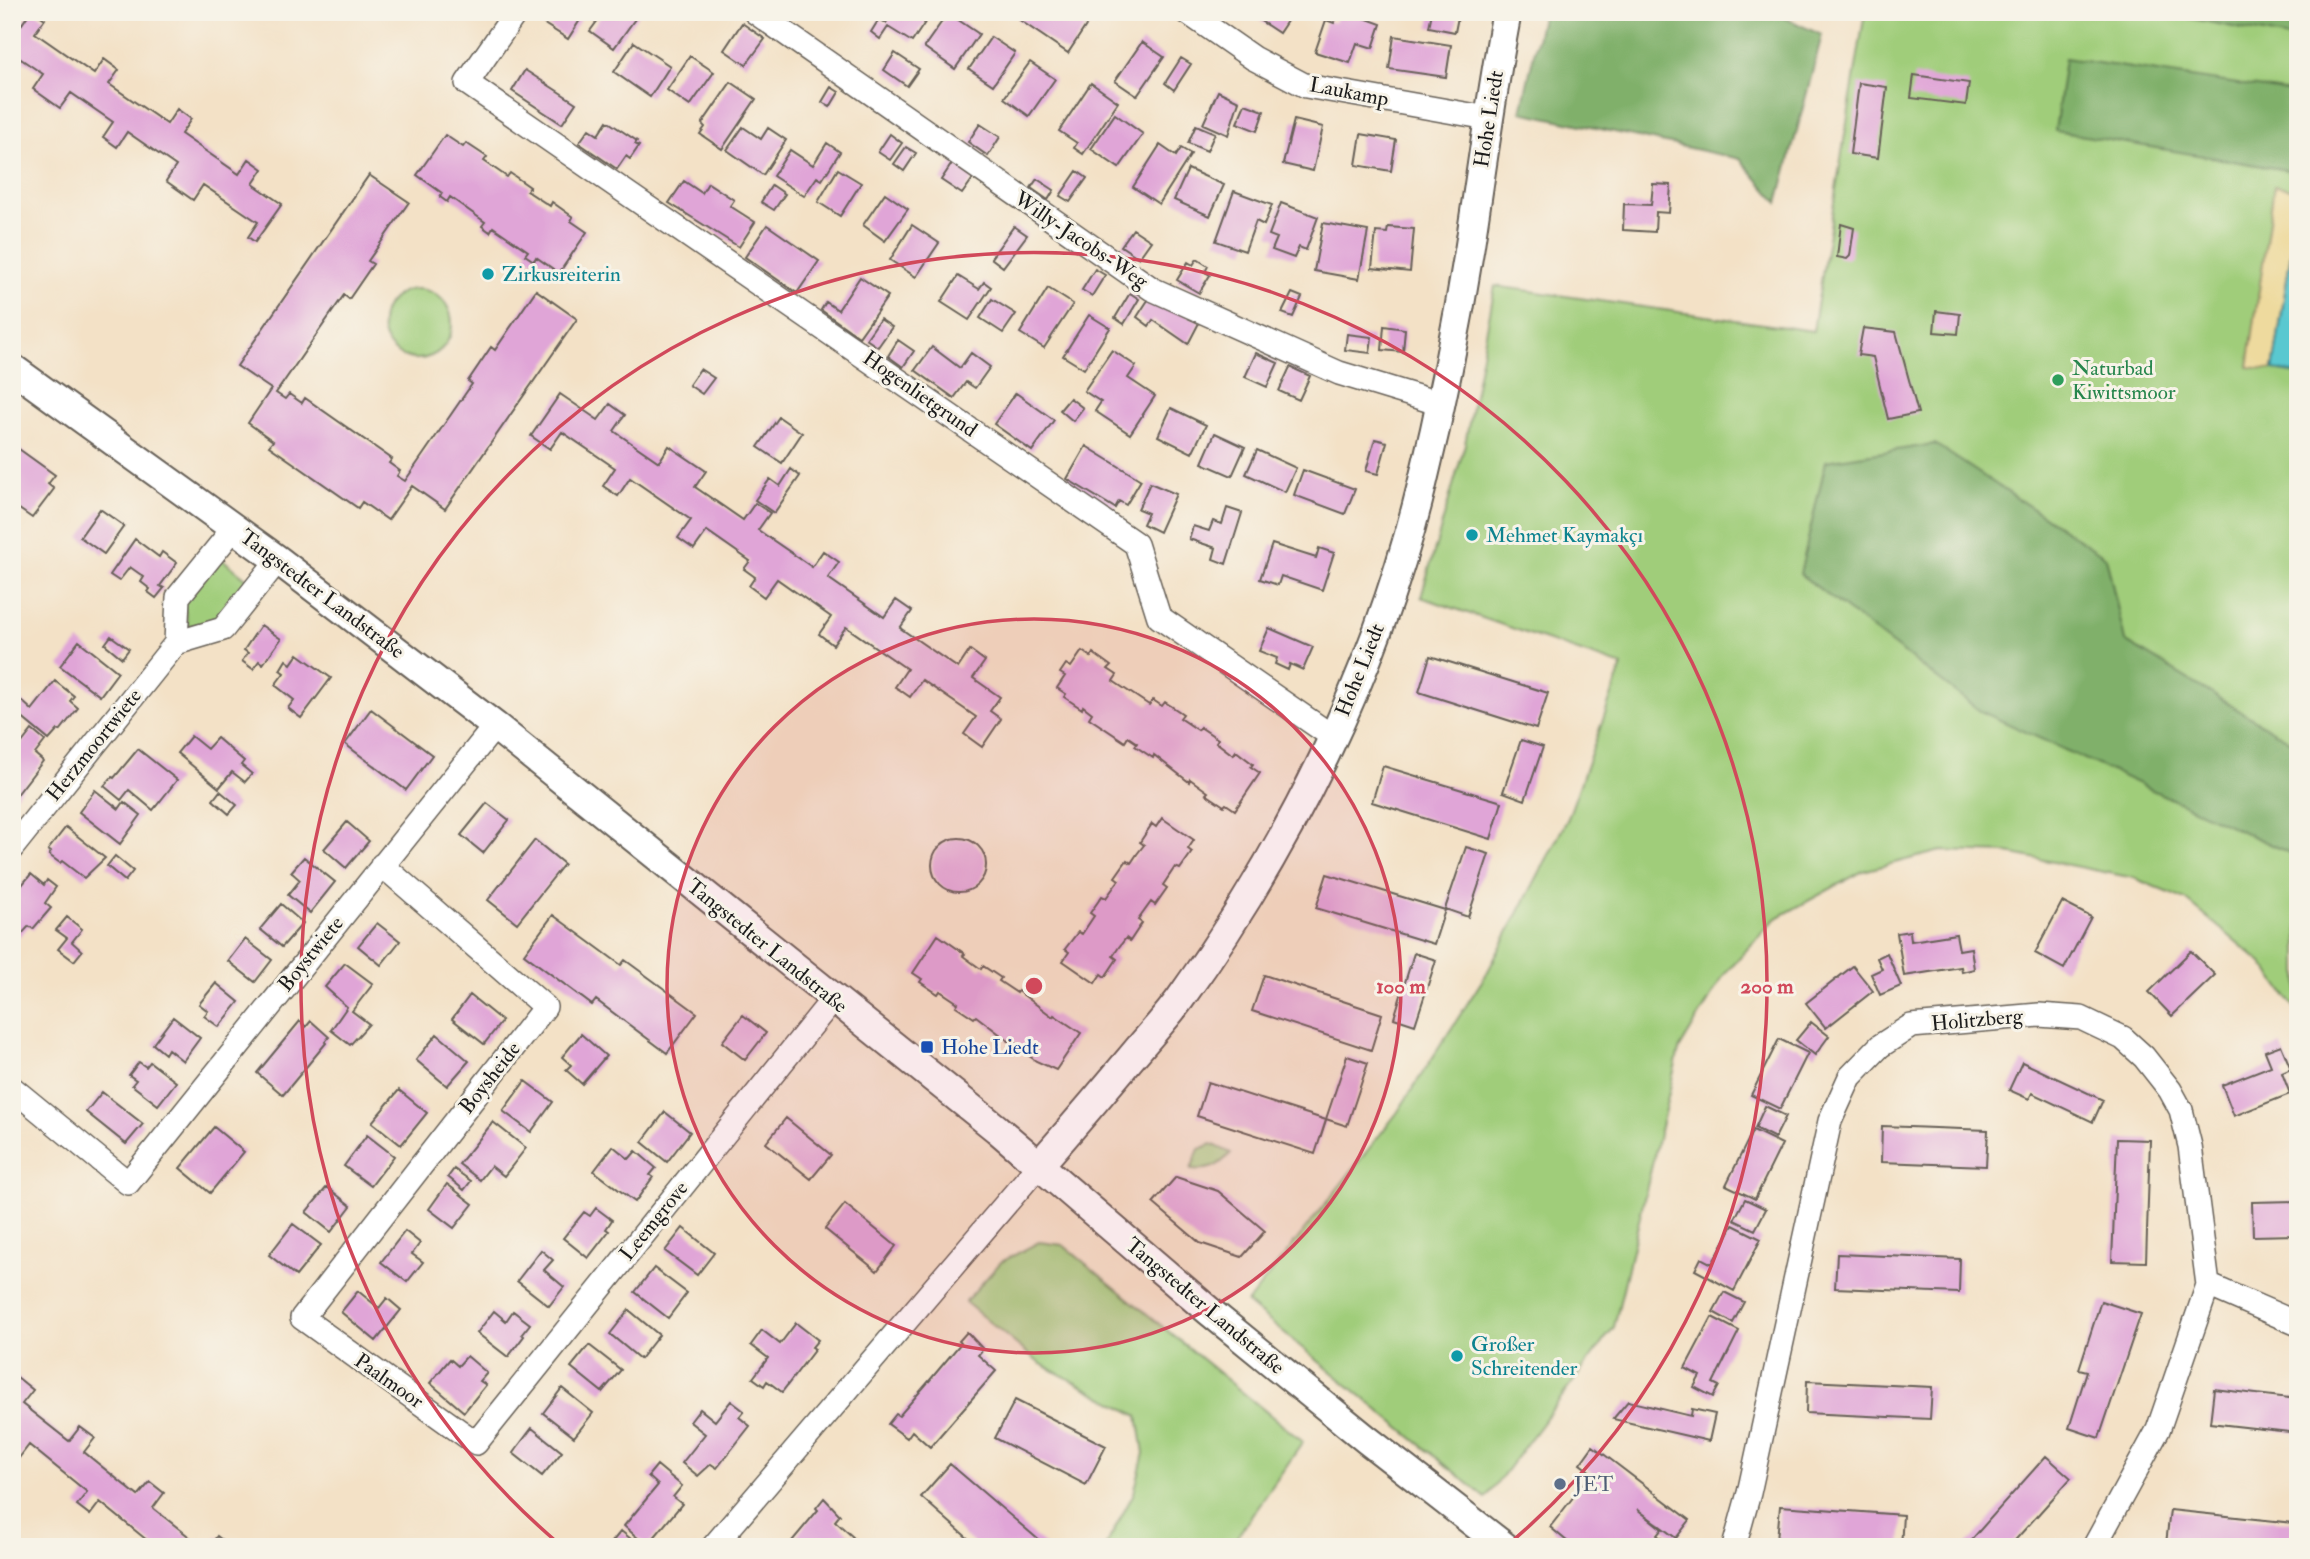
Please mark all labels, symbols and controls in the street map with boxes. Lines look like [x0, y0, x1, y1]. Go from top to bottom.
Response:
street label: Hohe Liedt [1468, 68, 1510, 169]
street label: Laukamp [1307, 71, 1391, 113]
street label: Willy-Jacobs-Weg [1008, 185, 1154, 295]
place label: Zirkusreiterin [502, 261, 621, 288]
marker: Zirkusreiterin [480, 266, 496, 282]
street label: Hogenlietgrund [858, 345, 983, 444]
place label: Naturbad Kiwittsmoor [2072, 355, 2176, 406]
marker: Naturbad Kiwittsmoor [2050, 372, 2066, 388]
place label: Mehmet Kaymakçı [1486, 522, 1643, 549]
street label: Tangstedter Landstraße [234, 523, 410, 665]
marker: Mehmet Kaymakçı [1464, 527, 1480, 543]
street label: Hohe Liedt [1329, 619, 1391, 720]
street label: Herzmoortwiete [40, 683, 148, 807]
street label: Tangstedter Landstraße [681, 873, 853, 1019]
street label: Boystwiete [272, 910, 350, 997]
text: 100 m [1376, 973, 1427, 1000]
text: 200 m [1741, 973, 1794, 1000]
centre of rings [1022, 974, 1046, 998]
street label: Holitzberg [1930, 1002, 2025, 1037]
place label: Hohe Liedt [941, 1034, 1039, 1061]
street label: Boysheide [453, 1036, 527, 1120]
marker: Hohe Liedt [919, 1039, 935, 1055]
street label: Leemgrove [614, 1176, 694, 1266]
street label: Tangstedter Landstraße [1120, 1232, 1290, 1381]
place label: Großer Schreitender [1471, 1331, 1578, 1382]
street label: Paalmoor [349, 1347, 429, 1415]
marker: Großer Schreitender [1449, 1348, 1465, 1364]
place label: JET [1573, 1471, 1614, 1498]
marker: JET [1552, 1476, 1568, 1492]

